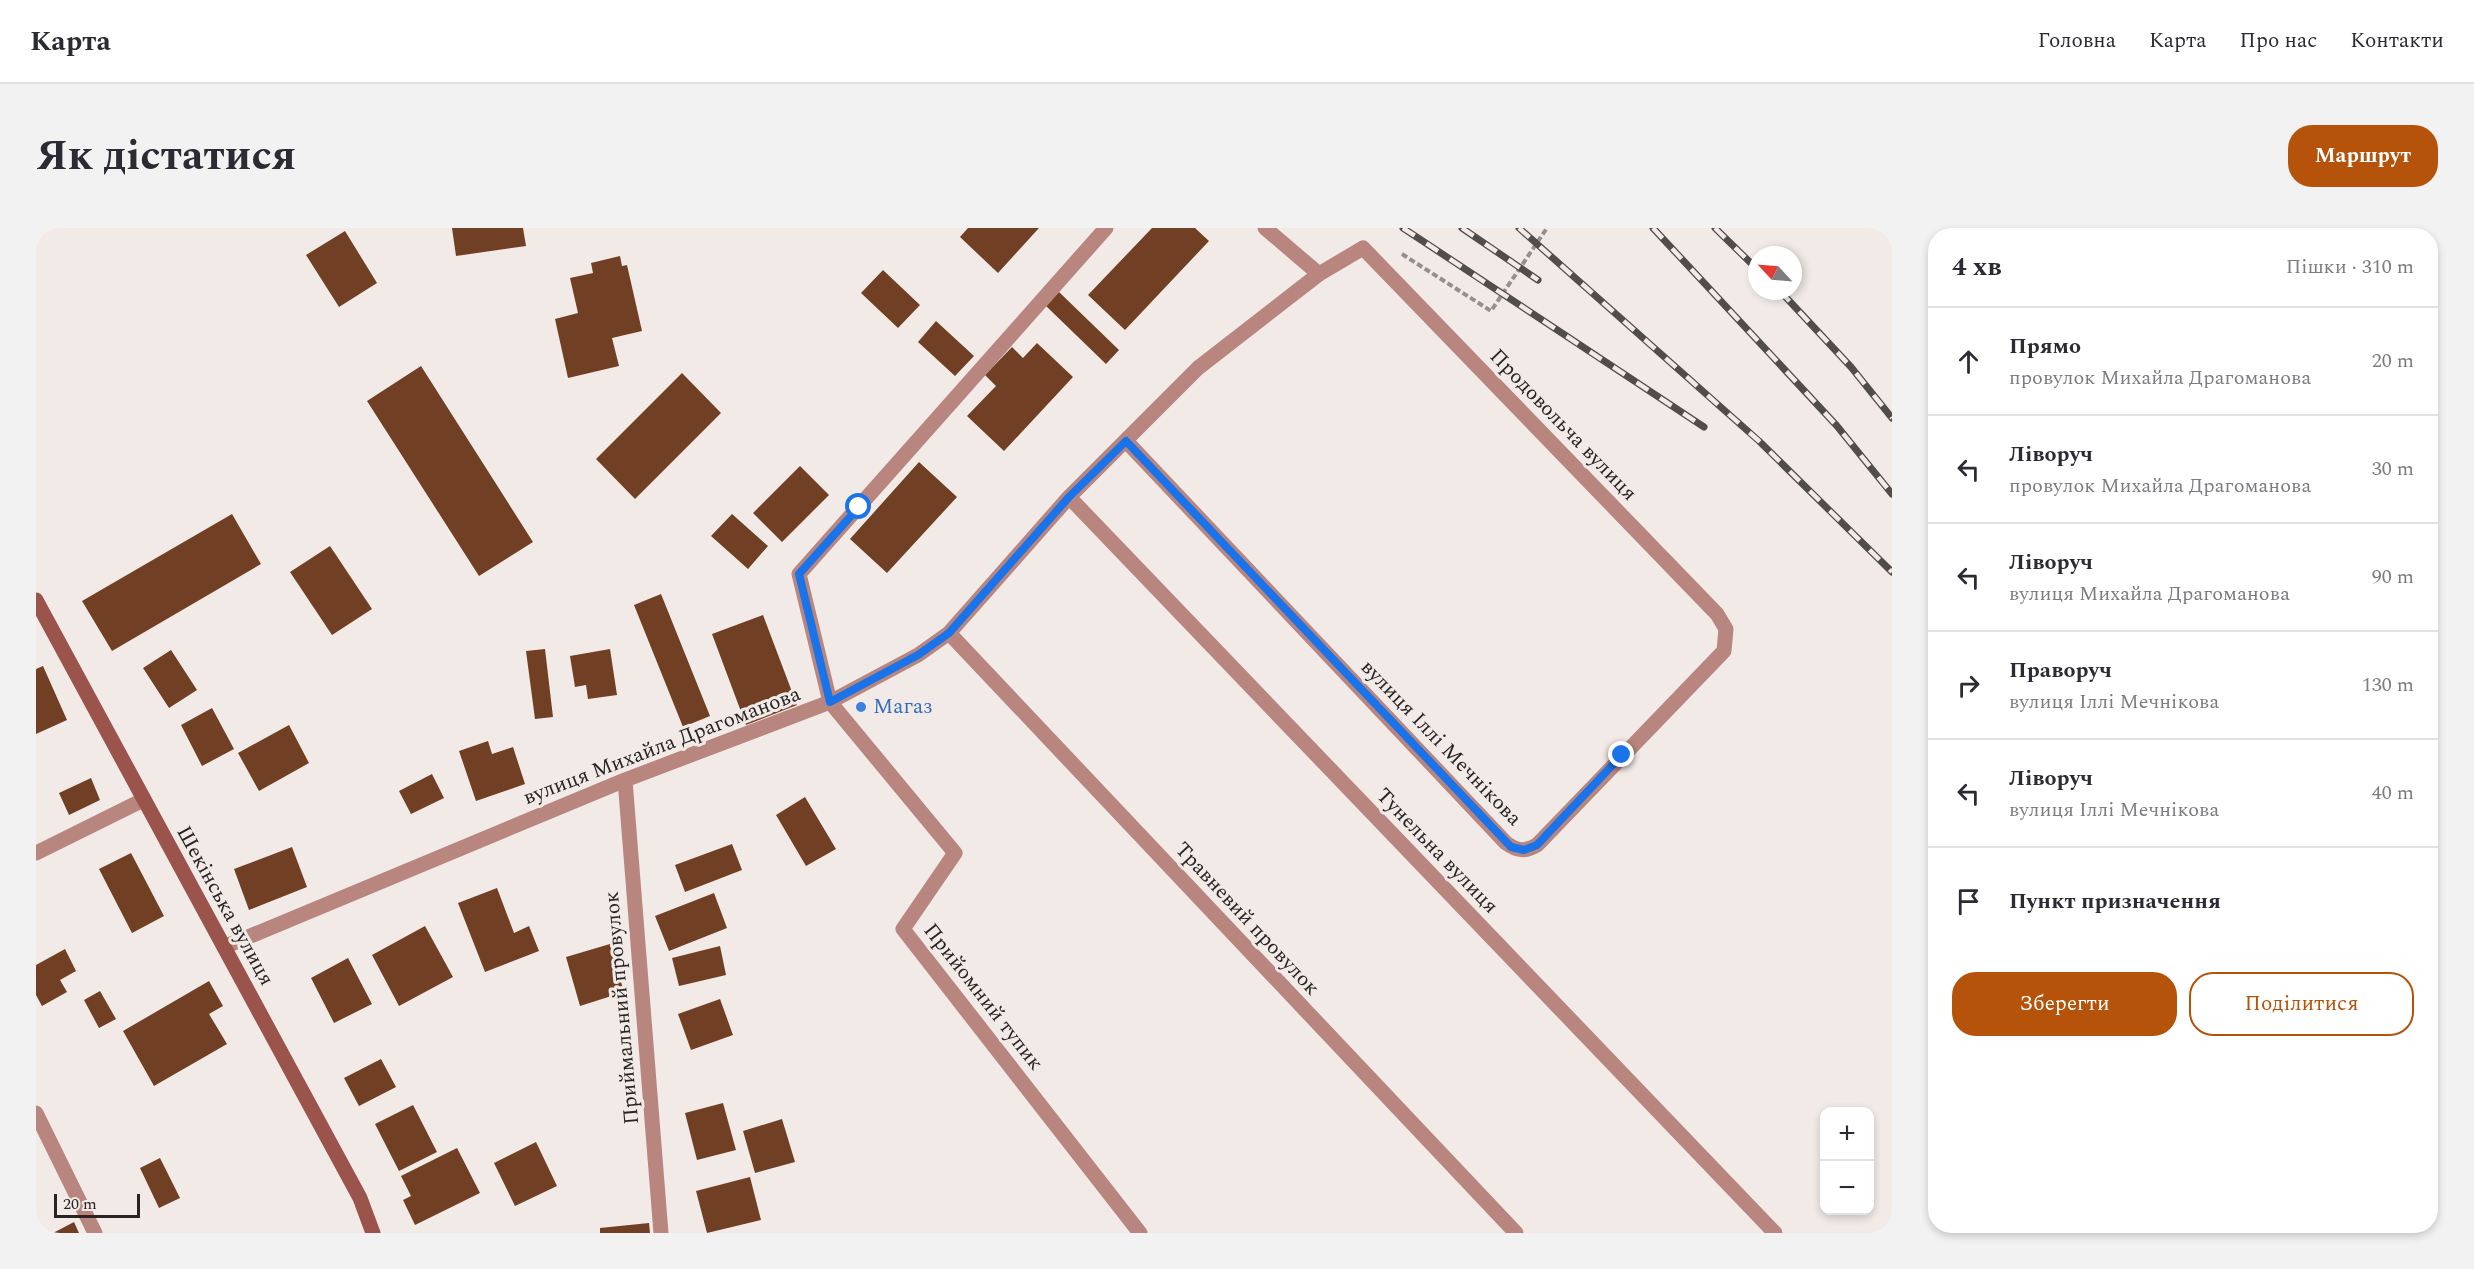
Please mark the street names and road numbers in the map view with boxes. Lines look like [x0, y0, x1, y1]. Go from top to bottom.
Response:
street label: Продовольча вулиця [1482, 342, 1644, 508]
street label: вулиця Іллі Мечнікова [1353, 652, 1530, 834]
street label: вулиця Михайла Драгоманова [519, 678, 806, 814]
street label: Тунельна вулиця [1368, 781, 1506, 921]
street label: Шекінська вулиця [168, 820, 282, 992]
street label: Травневий провулок [1167, 835, 1327, 1003]
street label: Приймальний провулок [596, 890, 648, 1126]
street label: Прийомний тупик [915, 916, 1051, 1078]

